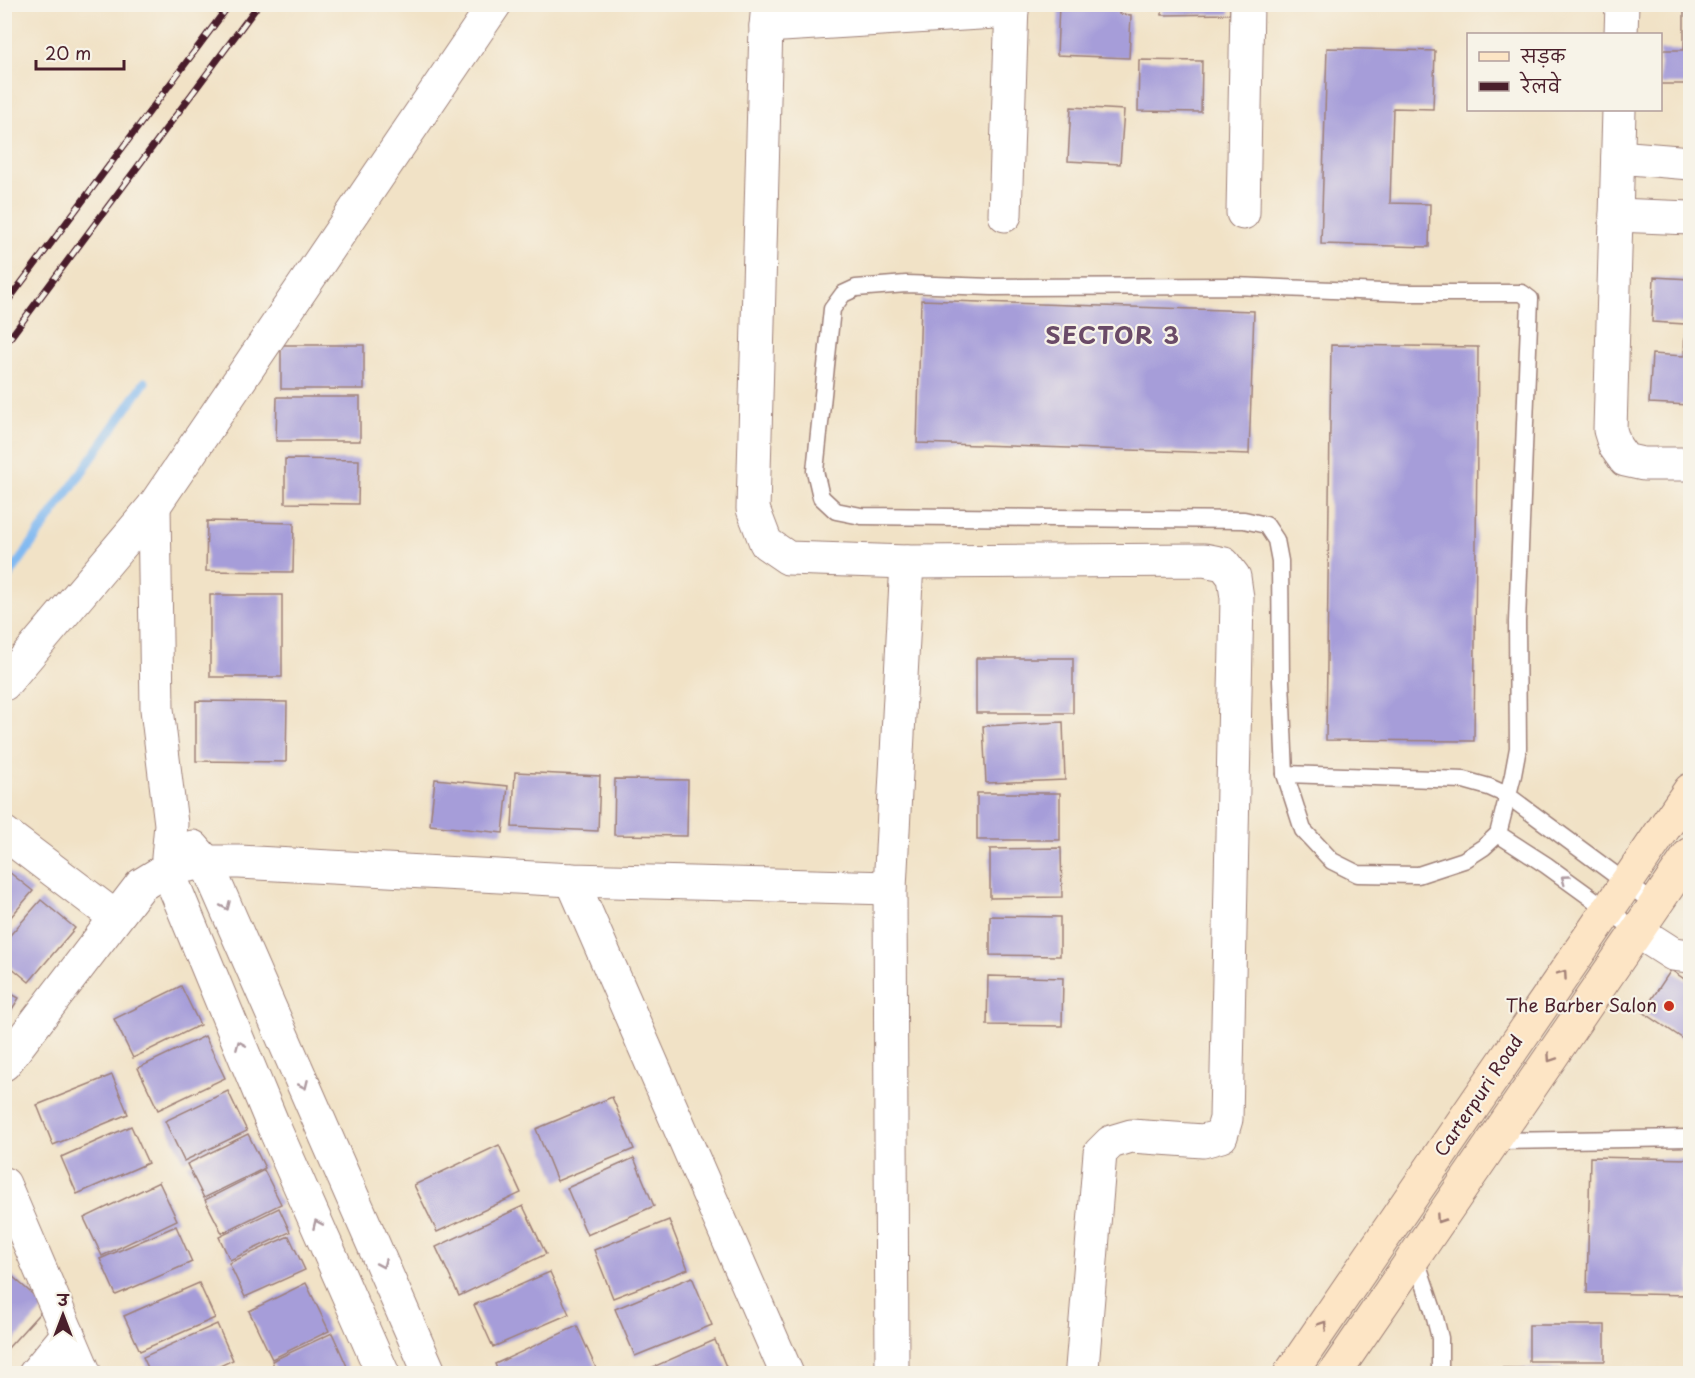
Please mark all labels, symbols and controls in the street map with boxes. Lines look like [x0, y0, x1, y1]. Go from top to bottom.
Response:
scale bar [36, 33, 124, 71]
legend [1467, 33, 1662, 111]
text: 20 m [45, 39, 91, 66]
text: सड़क [1520, 42, 1566, 69]
text: रेलवे [1519, 71, 1562, 99]
district label: SECTOR 3 [1046, 316, 1181, 352]
one-way arrow [1560, 875, 1571, 886]
one-way arrow [219, 900, 231, 911]
one-way arrow [1556, 969, 1567, 980]
place label: The Barber Salon [1506, 991, 1657, 1018]
marker: The Barber Salon [1662, 999, 1676, 1013]
street label: Carterpuri Road [1427, 1029, 1529, 1161]
one-way arrow [235, 1040, 247, 1051]
one-way arrow [1547, 1052, 1558, 1063]
one-way arrow [297, 1078, 309, 1089]
one-way arrow [1436, 1212, 1447, 1223]
one-way arrow [312, 1219, 324, 1230]
one-way arrow [375, 1257, 387, 1268]
north arrow [33, 1285, 93, 1345]
text: उ [56, 1287, 70, 1311]
one-way arrow [1316, 1321, 1327, 1332]

